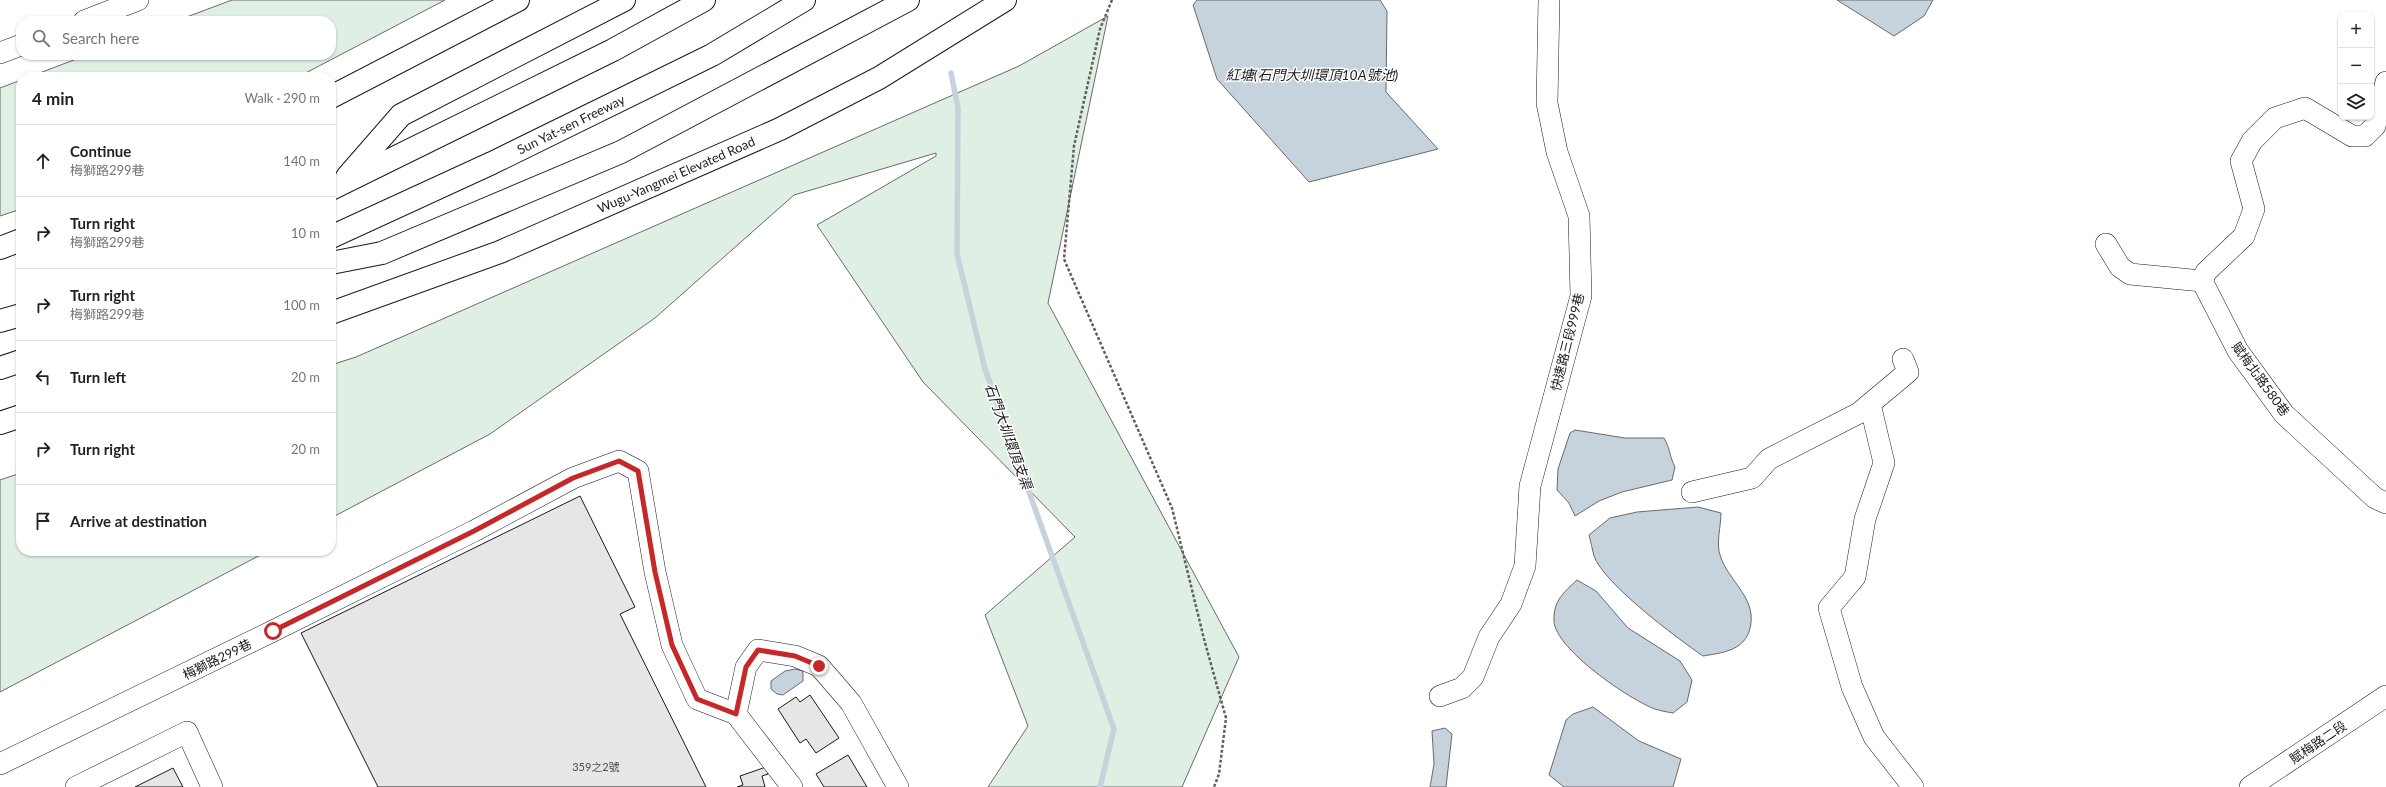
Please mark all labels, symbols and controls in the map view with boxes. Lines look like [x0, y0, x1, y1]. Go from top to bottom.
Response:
map controls [2338, 12, 2374, 120]
button: + [2338, 12, 2374, 48]
search box [16, 16, 336, 60]
icon: search [30, 27, 52, 49]
text: Search here [62, 29, 139, 47]
button: − [2338, 48, 2374, 84]
water label: 紅塘(石門大圳環頂10A號池) [1226, 66, 1399, 83]
button: layers [2338, 84, 2374, 120]
text: 4 min [32, 88, 74, 109]
text: Walk · 290 m [244, 90, 320, 106]
street label: Sun Yat-sen Freeway [514, 91, 628, 158]
street label: Wugu-Yangmei Elevated Road [595, 133, 757, 216]
text: Continue [70, 142, 131, 160]
icon: ahead [32, 150, 54, 172]
text: 140 m [283, 153, 320, 169]
text: 梅獅路299巷 [70, 162, 145, 178]
text: Turn right [70, 214, 135, 232]
icon: right [32, 222, 54, 244]
text: 10 m [291, 225, 320, 241]
text: 梅獅路299巷 [70, 234, 145, 250]
text: Turn right [70, 286, 135, 304]
street label: 快速路三段999巷 [1547, 291, 1587, 393]
icon: right [32, 294, 54, 316]
text: 100 m [283, 297, 320, 313]
text: 梅獅路299巷 [70, 306, 145, 322]
street label: 賦梅北路580巷 [2229, 339, 2293, 419]
icon: left [32, 366, 54, 388]
text: Turn left [70, 368, 126, 386]
text: 20 m [291, 369, 320, 385]
water label: 石門大圳環頂支渠 [982, 380, 1037, 493]
icon: right [32, 438, 54, 460]
text: Turn right [70, 440, 135, 458]
text: 20 m [291, 441, 320, 457]
icon: arrive [32, 510, 54, 532]
text: Arrive at destination [70, 512, 207, 530]
route start [264, 622, 282, 640]
street label: 梅獅路299巷 [180, 635, 254, 683]
route end [810, 657, 828, 675]
street label: 賦梅路二段 [2287, 717, 2349, 767]
house number: 359之2號 [572, 760, 620, 773]

